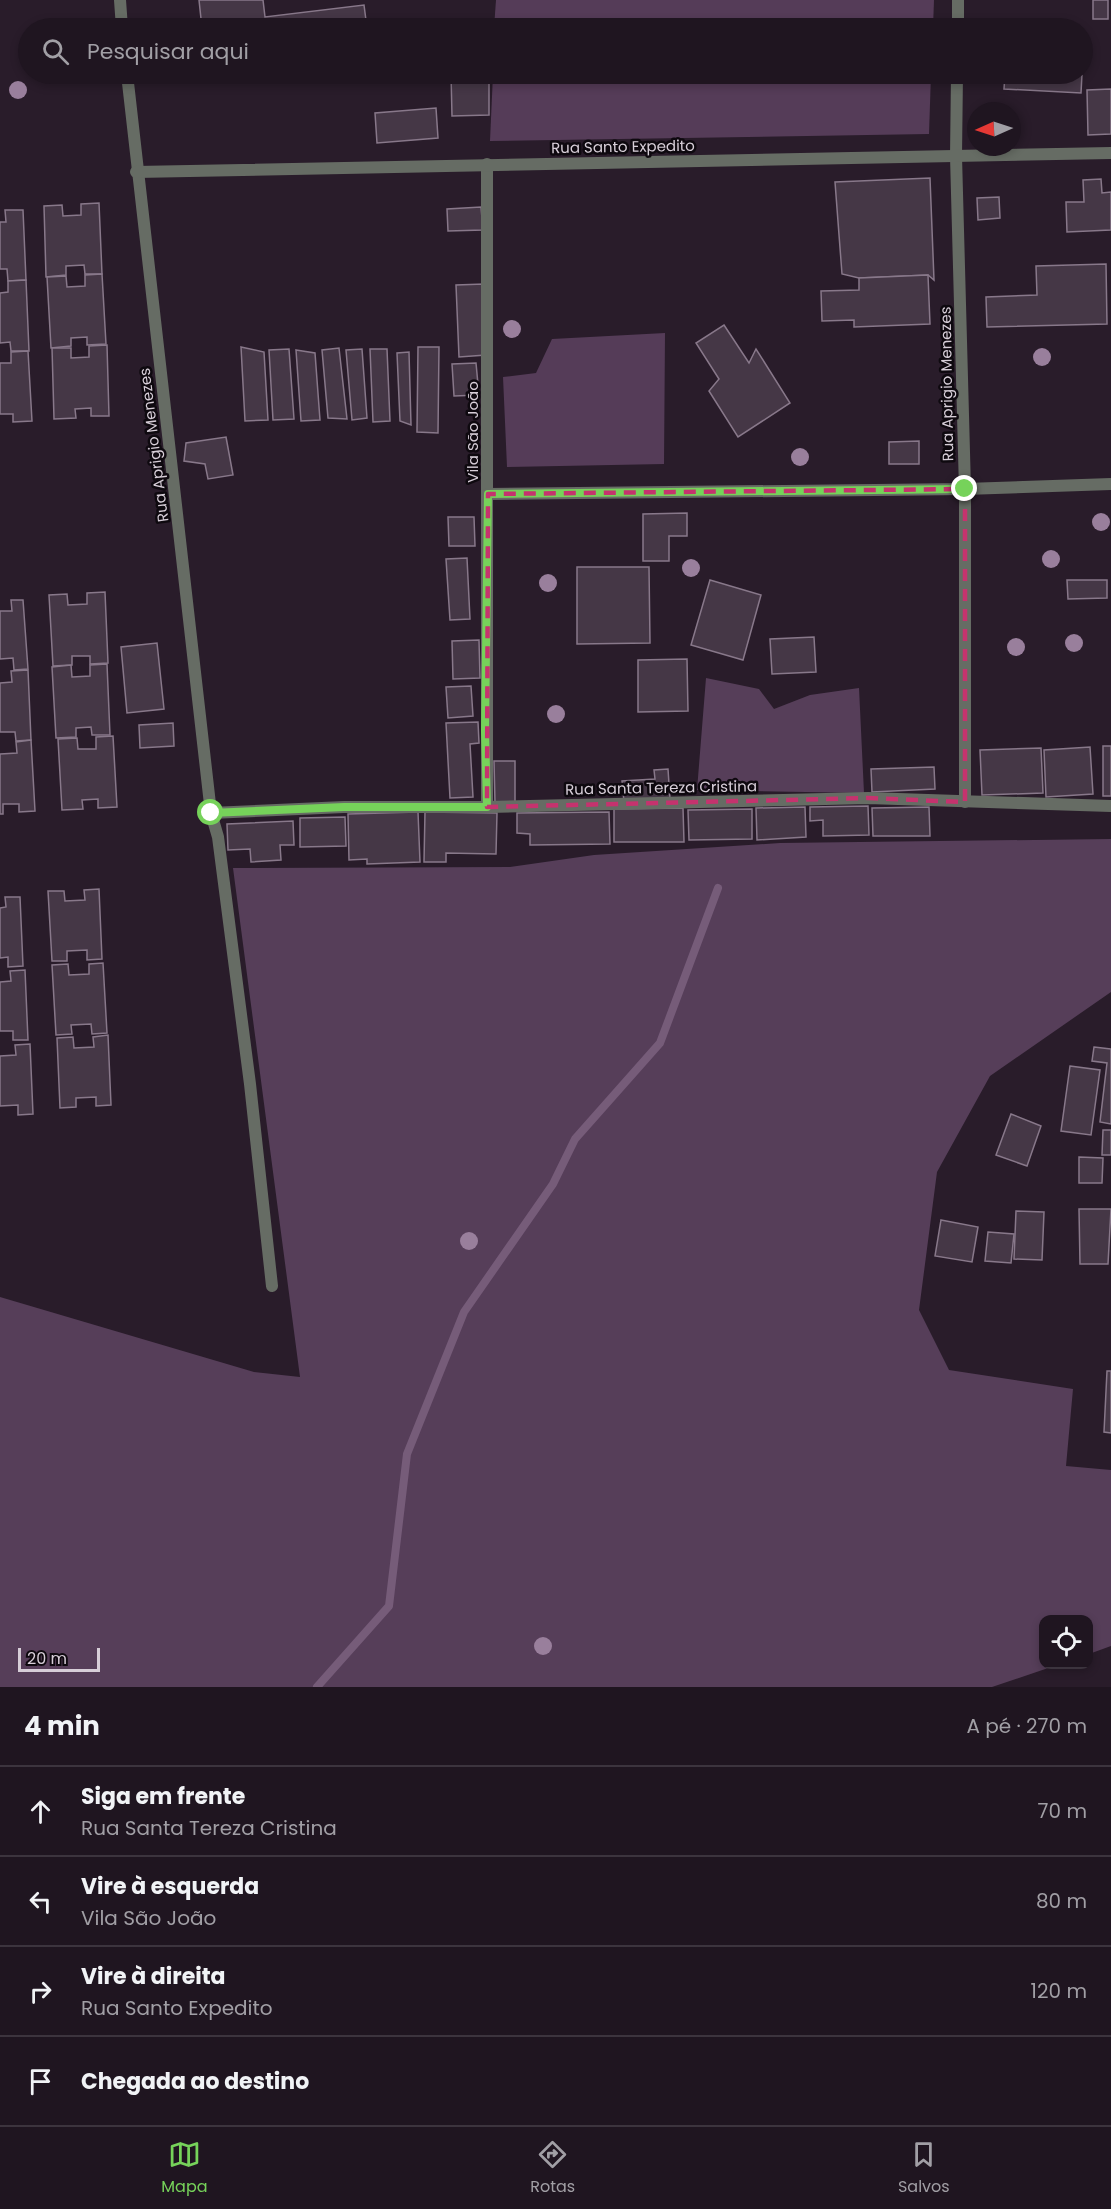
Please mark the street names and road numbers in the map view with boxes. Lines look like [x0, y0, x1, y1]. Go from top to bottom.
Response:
street label: Rua Santo Expedito [551, 135, 695, 158]
street label: Rua Aprigio Menezes [935, 306, 958, 462]
street label: Rua Aprigio Menezes [134, 367, 173, 523]
street label: Vila São João [462, 381, 483, 483]
street label: Rua Santa Tereza Cristina [565, 775, 757, 800]

